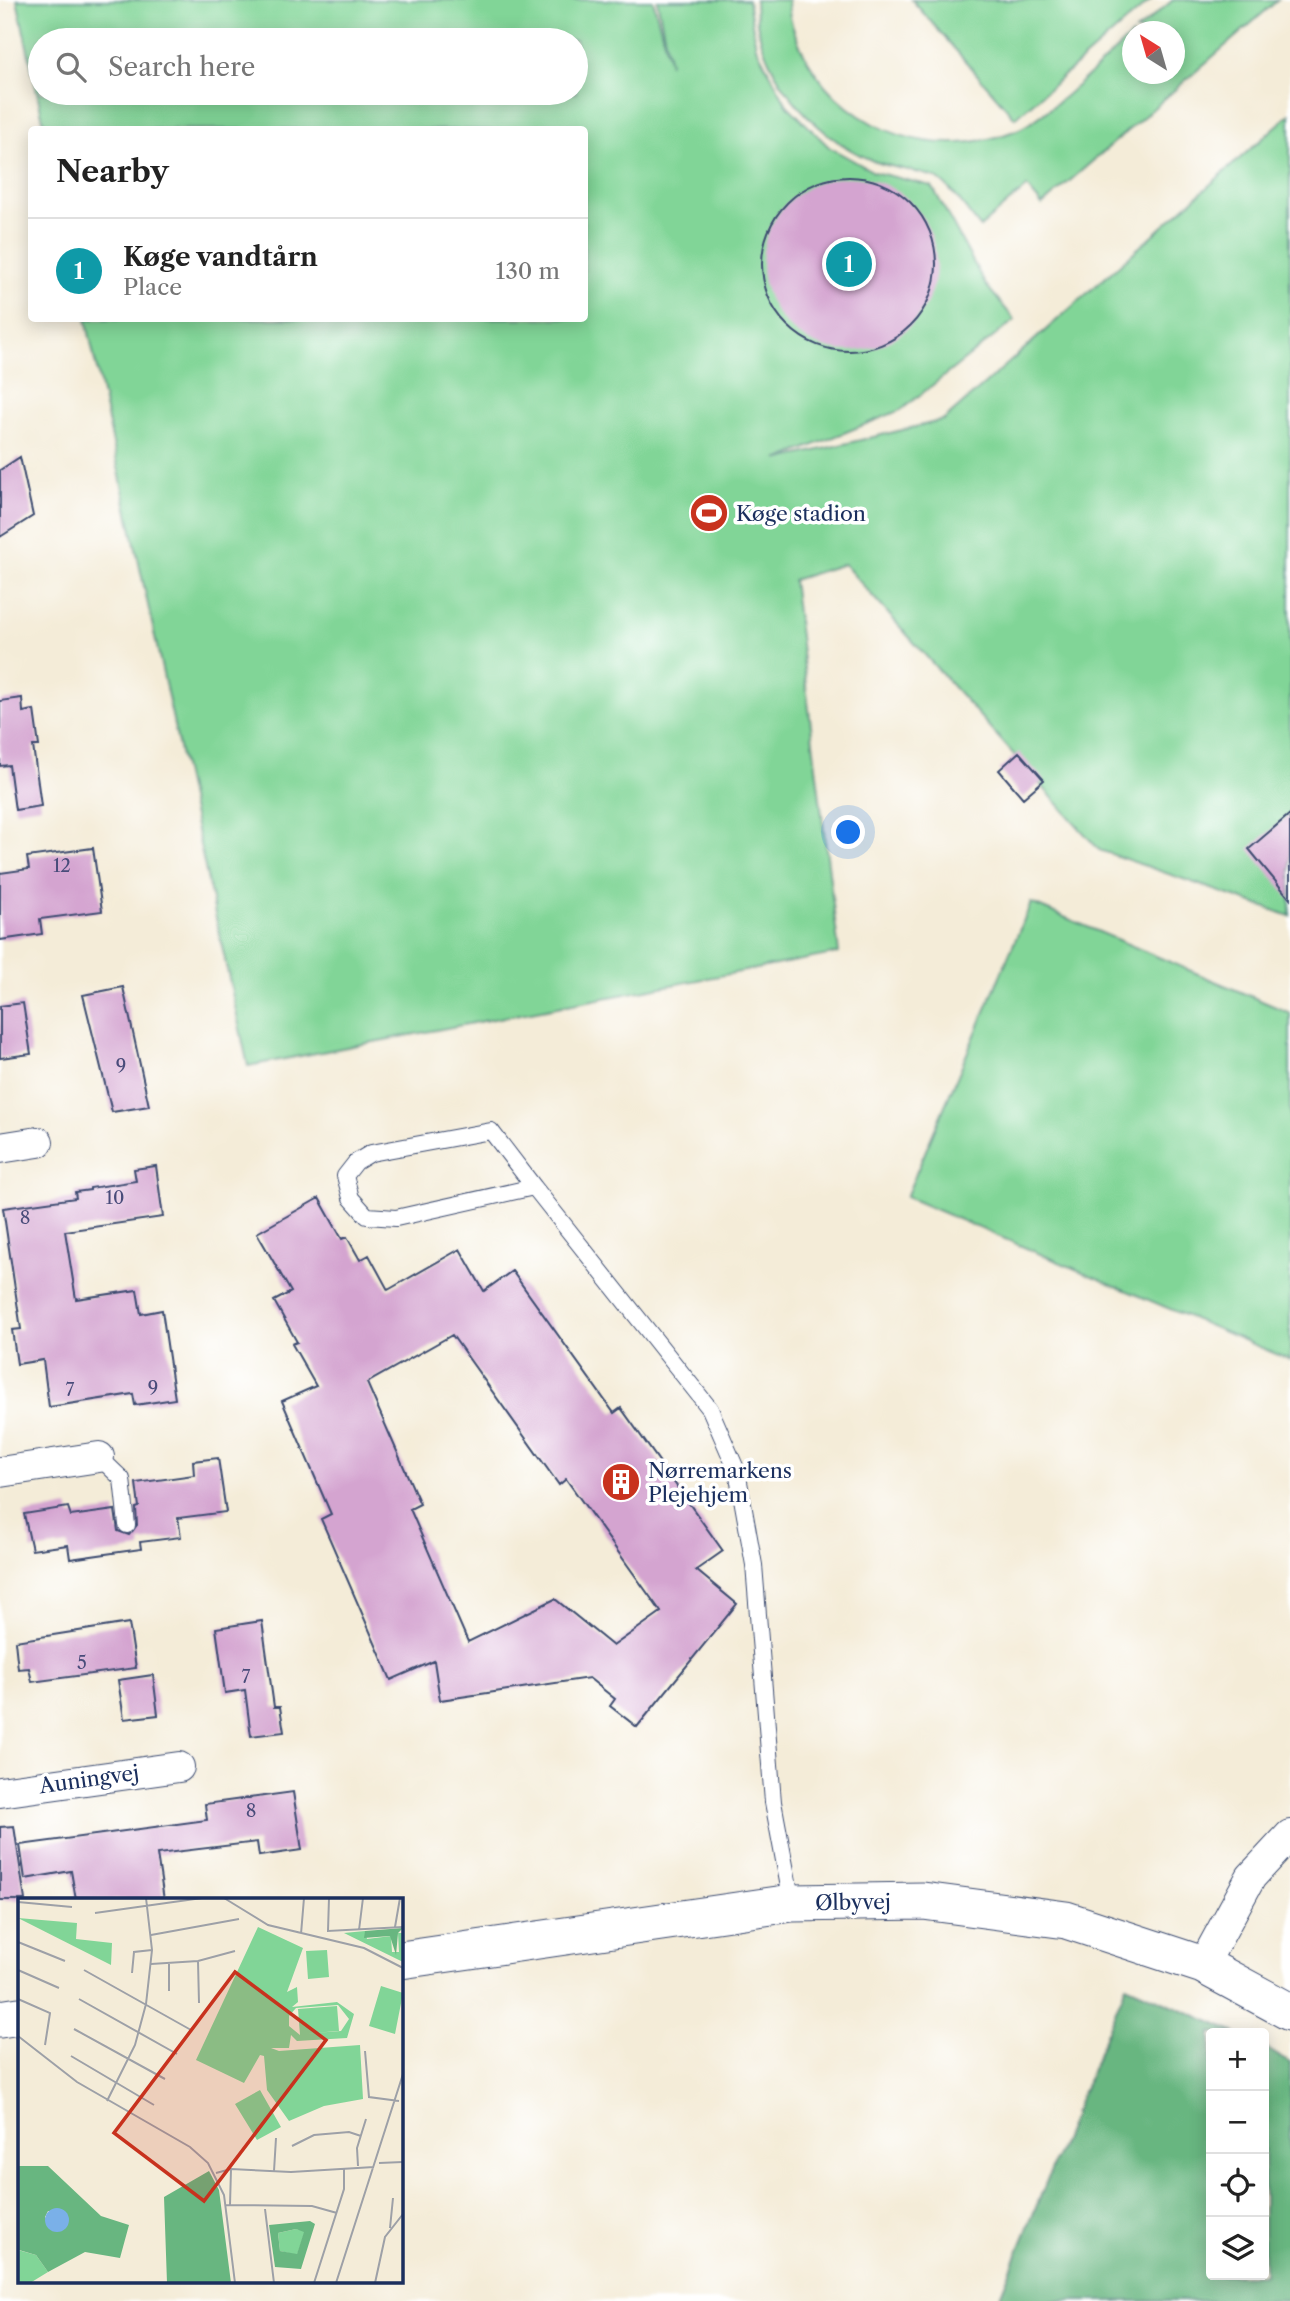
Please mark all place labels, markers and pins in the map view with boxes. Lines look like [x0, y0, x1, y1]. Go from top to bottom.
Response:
pin: 1 [826, 238, 872, 290]
sports icon: Køge stadion [688, 492, 730, 534]
place label: Køge stadion [736, 501, 866, 526]
place label: Nørremarkens Plejehjem [648, 1458, 792, 1507]
building icon: Nørremarkens Plejehjem [600, 1461, 642, 1503]

